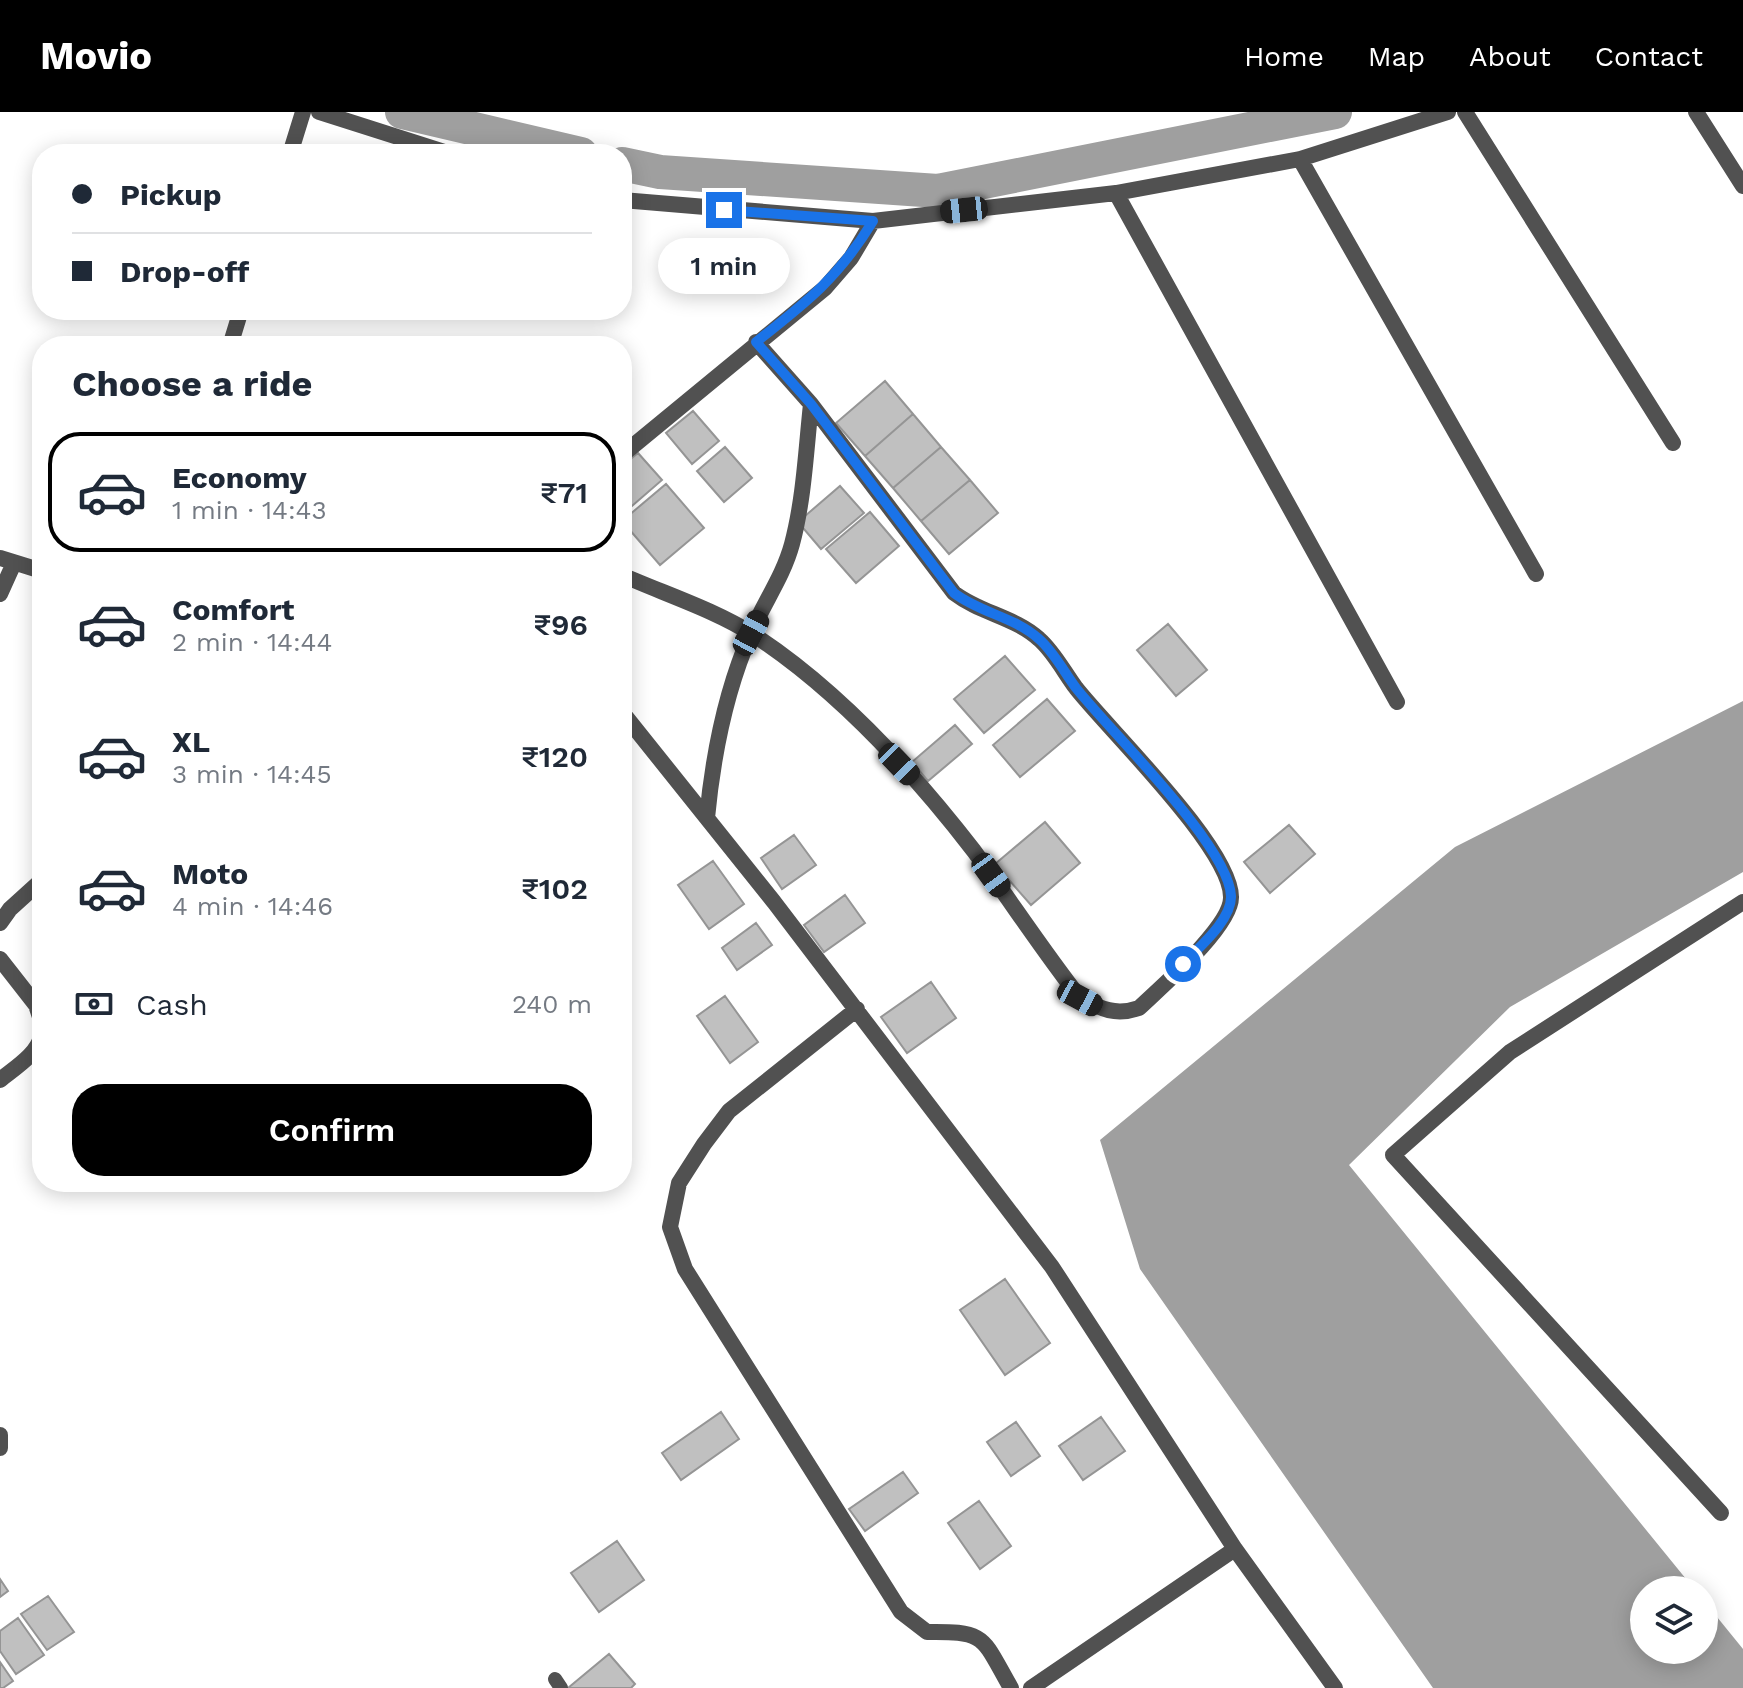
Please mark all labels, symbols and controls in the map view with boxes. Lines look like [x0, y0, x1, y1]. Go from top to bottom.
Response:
text: Movio [40, 34, 152, 78]
text: Home [1244, 40, 1324, 73]
text: Map [1368, 40, 1425, 73]
text: About [1469, 40, 1551, 73]
text: Contact [1595, 40, 1703, 73]
text: Pickup [120, 177, 222, 212]
route end [706, 192, 742, 228]
car [939, 196, 989, 224]
callout: 1 min [658, 238, 790, 294]
text: 1 min [691, 251, 757, 281]
text: Drop-off [120, 254, 249, 289]
text: Choose a ride [72, 363, 312, 405]
icon: car [76, 456, 148, 528]
text: Economy [172, 460, 307, 495]
text: ₹71 [540, 475, 588, 510]
text: 1 min · 14:43 [172, 495, 327, 525]
icon: car [76, 588, 148, 660]
text: Comfort [172, 592, 294, 627]
car [729, 606, 773, 660]
text: ₹96 [534, 607, 588, 642]
text: 2 min · 14:44 [172, 627, 332, 657]
icon: car [76, 720, 148, 792]
text: XL [172, 724, 210, 759]
car [874, 738, 924, 790]
text: ₹120 [521, 739, 588, 774]
text: 3 min · 14:45 [172, 759, 332, 789]
car [967, 849, 1015, 901]
icon: car [76, 852, 148, 924]
text: Moto [172, 856, 248, 891]
text: ₹102 [521, 871, 588, 906]
text: 4 min · 14:46 [172, 891, 333, 921]
route start [1165, 946, 1201, 982]
car [1053, 976, 1107, 1020]
icon: cash [72, 982, 116, 1026]
text: Cash [136, 987, 208, 1022]
text: 240 m [512, 989, 592, 1019]
button: Confirm [72, 1084, 592, 1176]
map controls [1630, 1576, 1718, 1664]
button: layers [1630, 1576, 1718, 1664]

